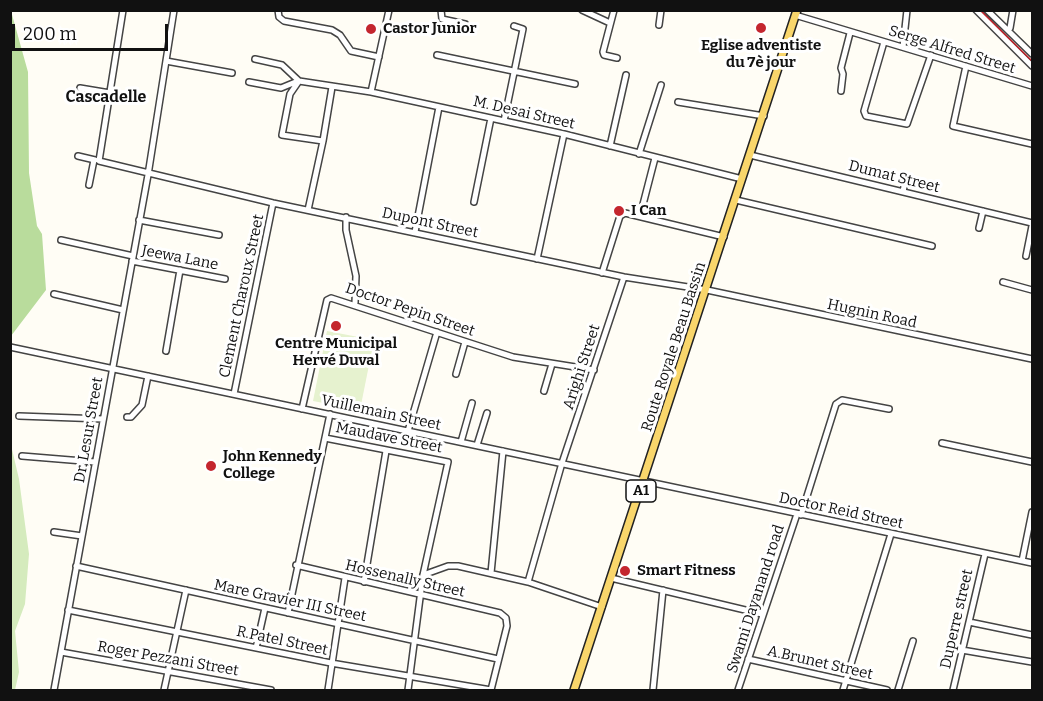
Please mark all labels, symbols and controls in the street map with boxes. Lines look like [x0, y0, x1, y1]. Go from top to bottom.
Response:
scale bar [15, 12, 171, 50]
place label: Castor Junior [383, 20, 477, 38]
marker: Eglise adventiste du 7è jour [754, 21, 768, 35]
marker: Castor Junior [364, 22, 378, 36]
street label: Serge Alfred Street [886, 22, 1018, 78]
text: 200 m [23, 23, 77, 45]
place label: Eglise adventiste du 7è jour [701, 37, 821, 72]
district label: Cascadelle [66, 88, 146, 108]
street label: M. Desai Street [472, 93, 576, 133]
street label: Dumat Street [847, 157, 941, 197]
place label: I Can [631, 202, 666, 220]
street label: Dupont Street [380, 204, 480, 242]
marker: I Can [612, 204, 626, 218]
street label: Clement Charoux Street [216, 213, 268, 379]
street label: Jeewa Lane [140, 242, 220, 274]
street label: Route Royale Beau Bassin [638, 260, 710, 434]
street label: Doctor Pepin Street [343, 279, 477, 341]
street label: Hugnin Road [826, 296, 918, 332]
marker: Centre Municipal Hervé Duval [329, 319, 343, 333]
street label: Arighi Street [560, 322, 604, 412]
place label: Centre Municipal Hervé Duval [275, 335, 397, 370]
street label: Dr. Lesur Street [71, 376, 107, 484]
street label: Vuillemain Street [319, 392, 443, 434]
street label: Maudave Street [334, 419, 444, 457]
place label: John Kennedy College [223, 448, 322, 483]
marker: John Kennedy College [204, 459, 218, 473]
road number: A1 [626, 480, 656, 502]
street label: Doctor Reid Street [777, 489, 905, 533]
street label: Swami Dayanand road [723, 522, 789, 676]
street label: Hossenally Street [343, 556, 467, 602]
place label: Smart Fitness [637, 562, 736, 580]
marker: Smart Fitness [618, 564, 632, 578]
street label: Duperre street [937, 567, 977, 671]
street label: Mare Gravier III Street [212, 576, 368, 626]
street label: R.Patel Street [235, 623, 329, 659]
street label: Roger Pezzani Street [96, 638, 240, 680]
street label: A.Brunet Street [766, 642, 874, 684]

